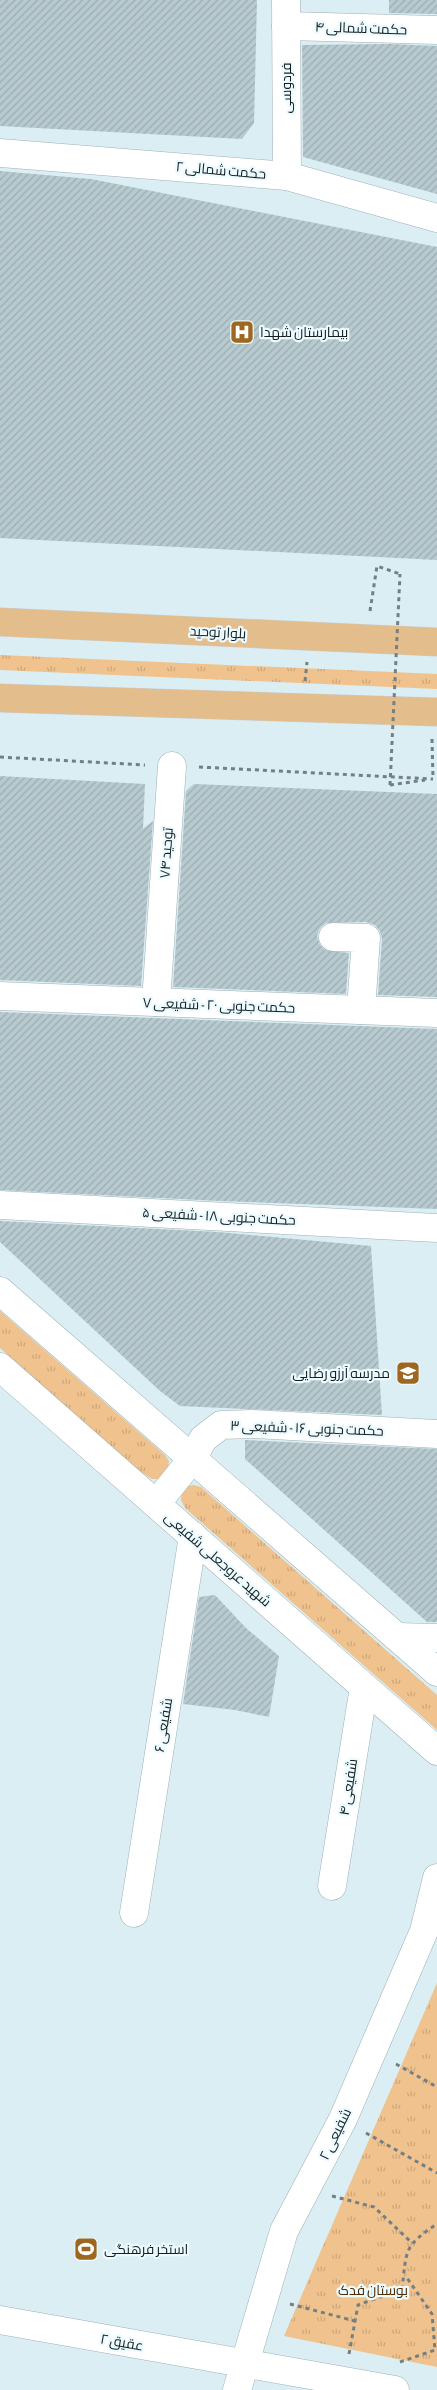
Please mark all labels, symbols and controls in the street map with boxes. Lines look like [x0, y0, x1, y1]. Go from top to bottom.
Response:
street label: حکمت شمالی ۴ [315, 18, 407, 38]
street label: فردوسی [278, 62, 294, 114]
street label: حکمت شمالی ۲ [175, 158, 267, 182]
hospital icon: بیمارستان شهدا [229, 319, 255, 345]
place label: بیمارستان شهدا [260, 324, 348, 340]
street label: بلوار توحید [189, 623, 247, 641]
street label: توحید ۷۴ [156, 827, 176, 879]
street label: حکمت جنوبی ۲۰ - شفیعی ۷ [142, 994, 296, 1016]
street label: حکمت جنوبی ۱۸ - شفیعی ۵ [142, 1204, 296, 1228]
school or university icon: مدرسه آرزو رضایی [395, 1360, 421, 1386]
place label: مدرسه آرزو رضایی [292, 1365, 390, 1381]
street label: حکمت جنوبی ۱۶ - شفیعی ۳ [230, 1417, 384, 1439]
street label: شهید عروجعلی شفیعی [162, 1508, 274, 1610]
street label: شفیعی ۶ [151, 1697, 175, 1753]
street label: شفیعی ۴ [336, 1758, 360, 1816]
street label: شفیعی ۲ [316, 2106, 354, 2162]
sports icon: استخر فرهنگی [73, 2236, 99, 2262]
place label: استخر فرهنگی [104, 2241, 188, 2257]
park label: بوستان فدک [338, 2282, 408, 2298]
street label: عقیق ۲ [99, 2330, 145, 2355]

